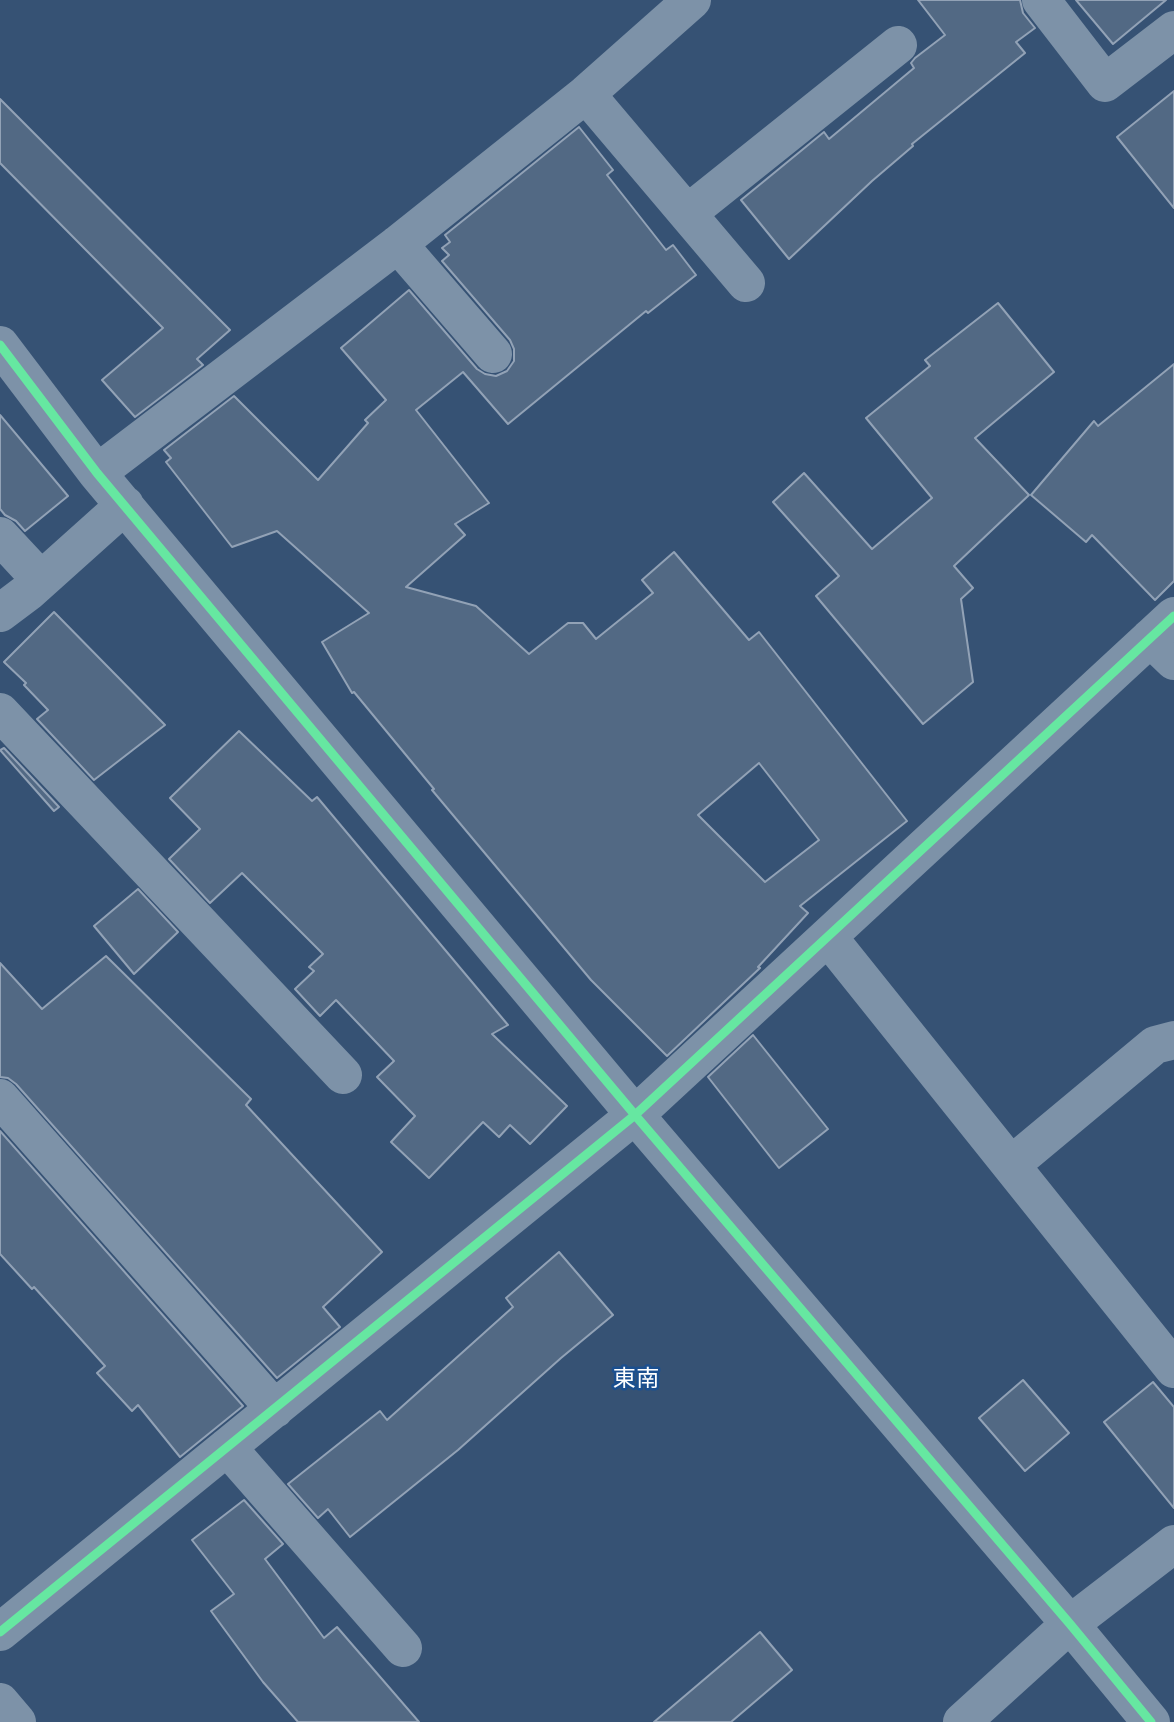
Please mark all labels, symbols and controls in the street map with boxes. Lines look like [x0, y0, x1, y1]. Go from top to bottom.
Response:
district label: 東南 [613, 1365, 659, 1393]

